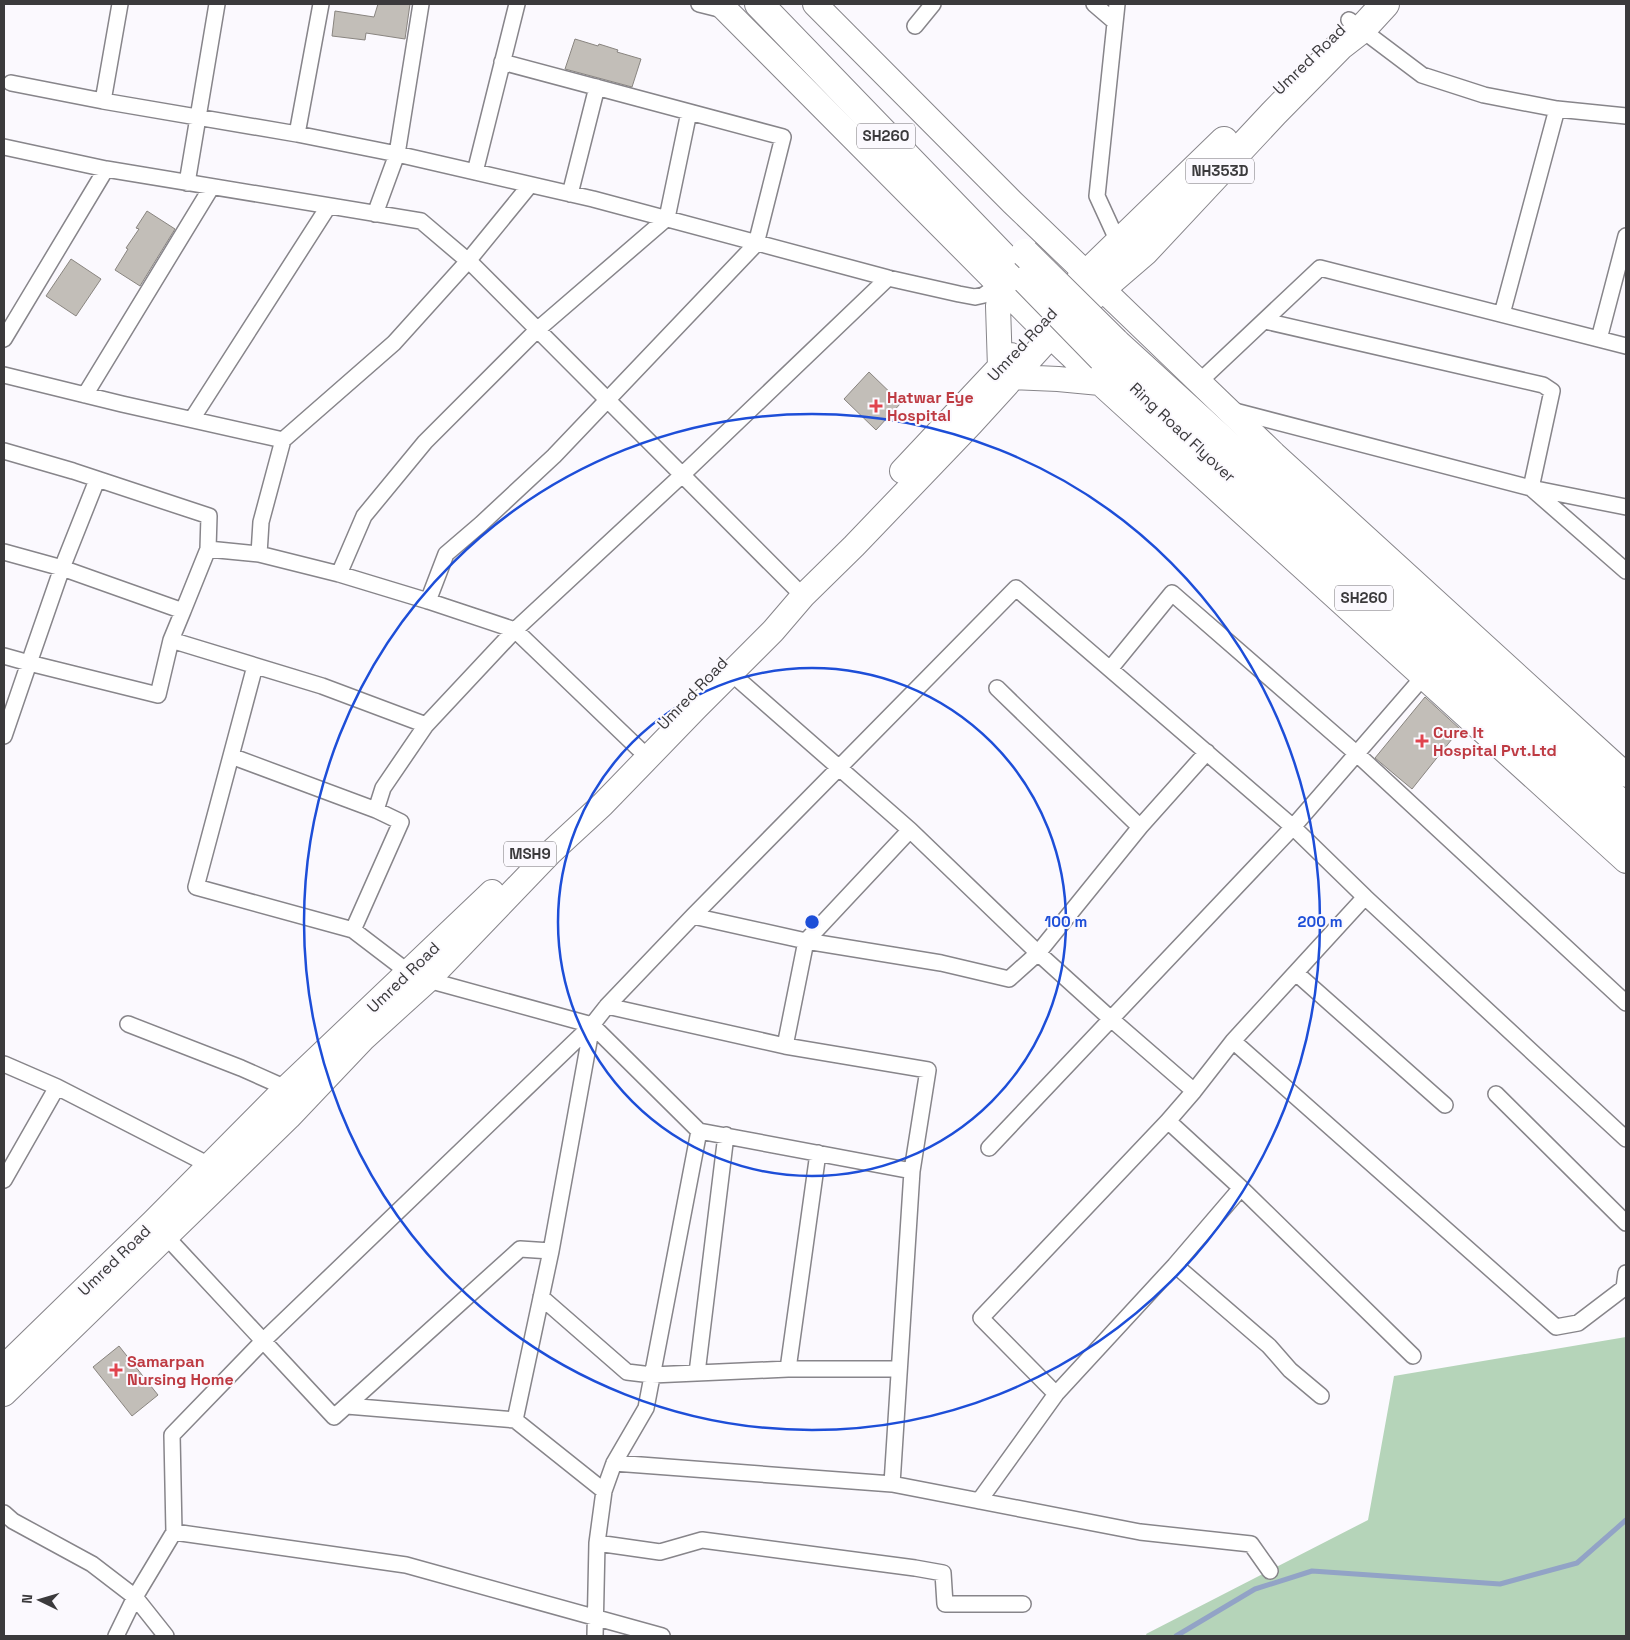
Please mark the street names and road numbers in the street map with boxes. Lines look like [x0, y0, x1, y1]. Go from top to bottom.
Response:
street label: Umred Road [1268, 19, 1350, 99]
road number: SH260 [857, 124, 915, 148]
road number: NH353D [1186, 158, 1254, 184]
street label: Umred Road [983, 303, 1062, 386]
street label: Ring Road Flyover [1125, 378, 1240, 487]
road number: SH260 [1335, 586, 1393, 610]
street label: Umred Road [652, 652, 732, 734]
road number: MSH9 [504, 842, 556, 866]
street label: Umred Road [362, 937, 444, 1017]
street label: Umred Road [73, 1220, 155, 1300]

